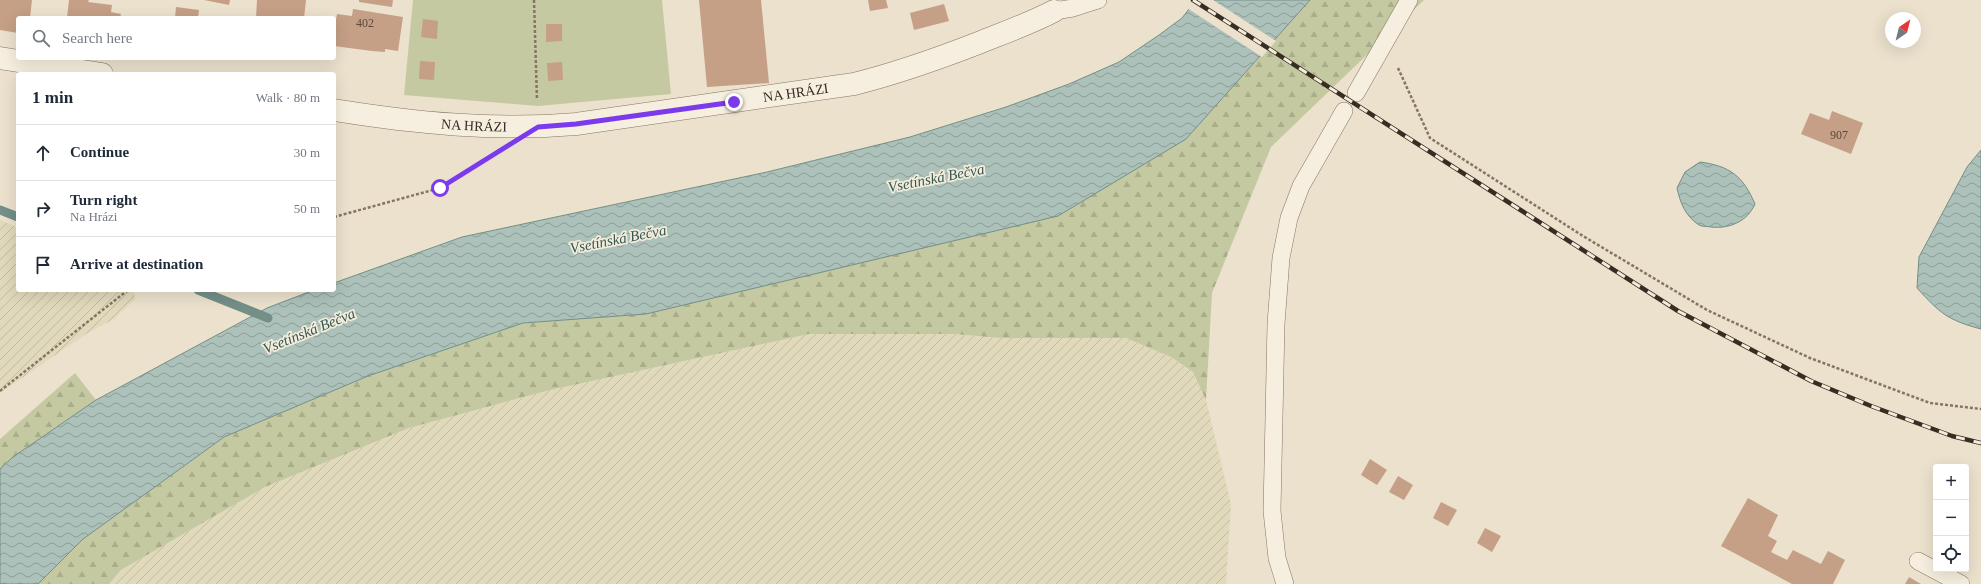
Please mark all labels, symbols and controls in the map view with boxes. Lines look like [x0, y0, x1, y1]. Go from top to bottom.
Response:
north arrow [1885, 12, 1921, 48]
search box [16, 16, 336, 60]
house number: 402 [356, 16, 374, 30]
icon: search [30, 27, 52, 49]
text: Search here [62, 30, 132, 46]
street label: NA HRÁZI [762, 80, 830, 104]
text: 1 min [32, 88, 73, 107]
text: Walk · 80 m [256, 90, 320, 105]
route end [725, 93, 743, 111]
street label: NA HRÁZI [441, 116, 507, 134]
house number: 907 [1830, 128, 1848, 142]
icon: ahead [32, 142, 54, 164]
text: Continue [70, 144, 129, 160]
text: 30 m [294, 145, 320, 160]
water label: Vsetínská Bečva [886, 161, 986, 195]
route start [431, 179, 449, 197]
text: Turn right [70, 192, 137, 208]
icon: right [32, 198, 54, 220]
text: 50 m [294, 201, 320, 216]
text: Na Hrázi [70, 209, 117, 224]
water label: Vsetínská Bečva [568, 222, 668, 256]
icon: arrive [32, 254, 54, 276]
text: Arrive at destination [70, 256, 203, 272]
water label: Vsetínská Bečva [261, 305, 357, 357]
map controls [1933, 464, 1969, 572]
button: + [1933, 464, 1969, 500]
button: − [1933, 500, 1969, 536]
button: locate [1933, 536, 1969, 572]

